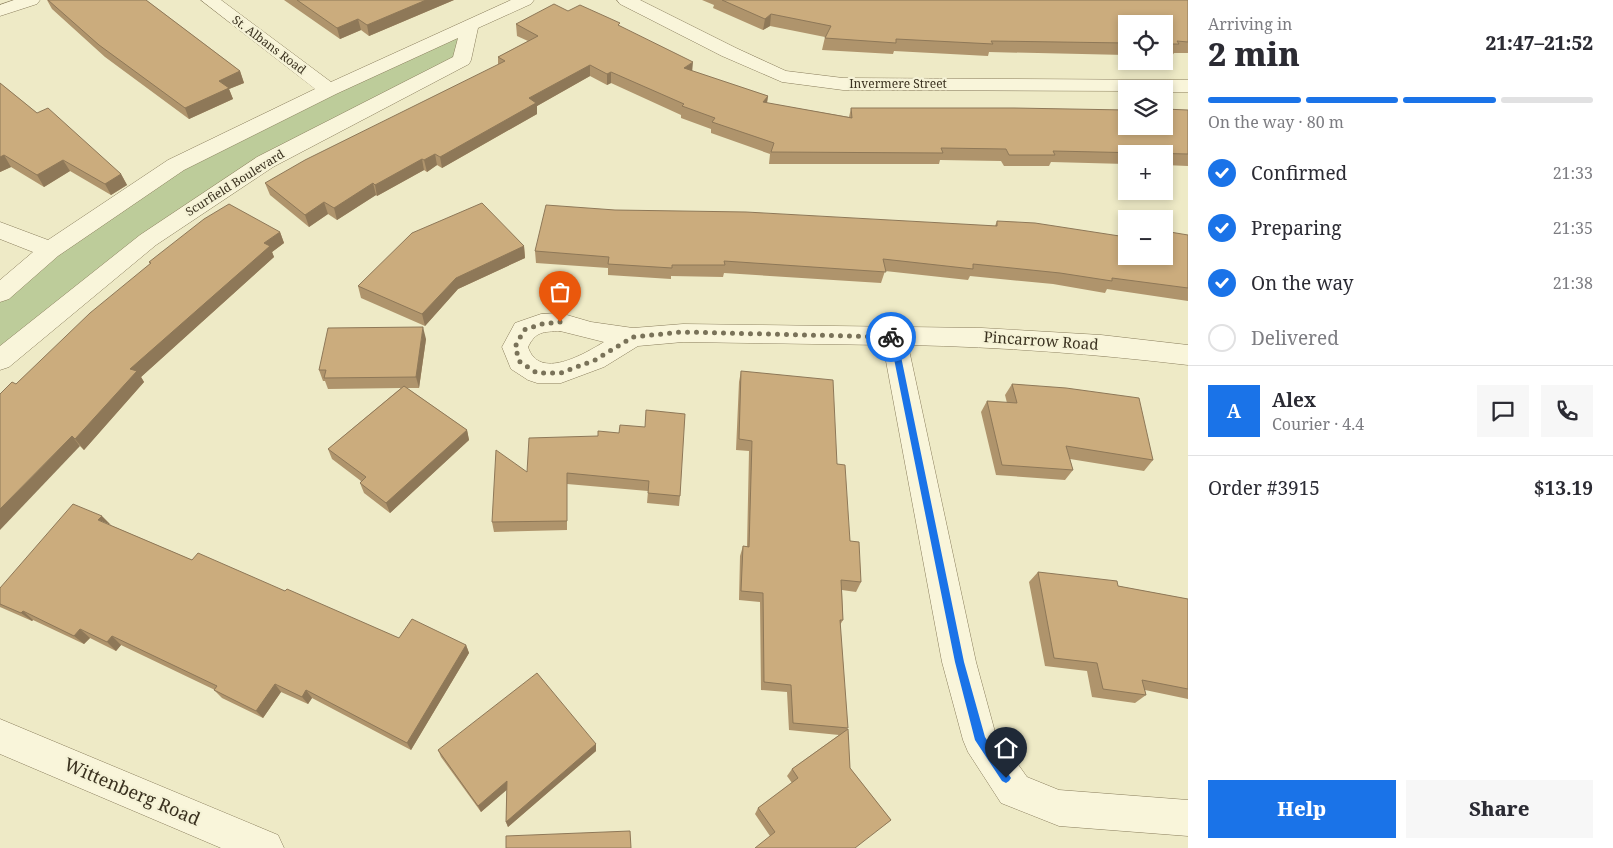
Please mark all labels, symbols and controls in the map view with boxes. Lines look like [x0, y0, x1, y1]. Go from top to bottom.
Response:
street label: St. Albans Road [229, 11, 310, 78]
text: Arriving in [1208, 13, 1292, 35]
map controls [1118, 15, 1173, 265]
button: locate [1118, 15, 1173, 70]
text: 21:47–21:52 [1485, 30, 1593, 56]
text: 2 min [1208, 32, 1300, 75]
street label: Invermere Street [849, 75, 947, 92]
button: layers [1118, 80, 1173, 135]
text: On the way · 80 m [1208, 111, 1344, 133]
street label: Scurfield Boulevard [182, 145, 288, 220]
button: + [1118, 145, 1173, 200]
icon: check [1208, 159, 1236, 187]
text: Confirmed [1251, 160, 1347, 186]
text: 21:33 [1553, 162, 1593, 184]
button: − [1118, 210, 1173, 265]
icon: check [1208, 214, 1236, 242]
text: Preparing [1251, 215, 1341, 241]
text: 21:35 [1553, 217, 1593, 239]
icon: check [1208, 269, 1236, 297]
text: On the way [1251, 270, 1354, 296]
pin [539, 271, 581, 322]
text: 21:38 [1553, 272, 1593, 294]
icon: bag [546, 278, 574, 306]
courier [866, 312, 916, 362]
icon: bike [877, 323, 905, 351]
text: Delivered [1251, 325, 1339, 351]
street label: Pincarrow Road [983, 326, 1099, 354]
button: chat [1477, 385, 1529, 437]
button: phone [1541, 385, 1593, 437]
text: Alex [1272, 387, 1316, 413]
text: A [1227, 398, 1241, 424]
text: Courier · 4.4 [1272, 413, 1364, 435]
text: Order #3915 [1208, 475, 1320, 501]
text: $13.19 [1534, 475, 1593, 501]
pin [985, 727, 1027, 778]
icon: home [992, 734, 1020, 762]
street label: Wittenberg Road [61, 752, 204, 831]
button: Help [1208, 780, 1396, 838]
button: Share [1406, 780, 1593, 838]

